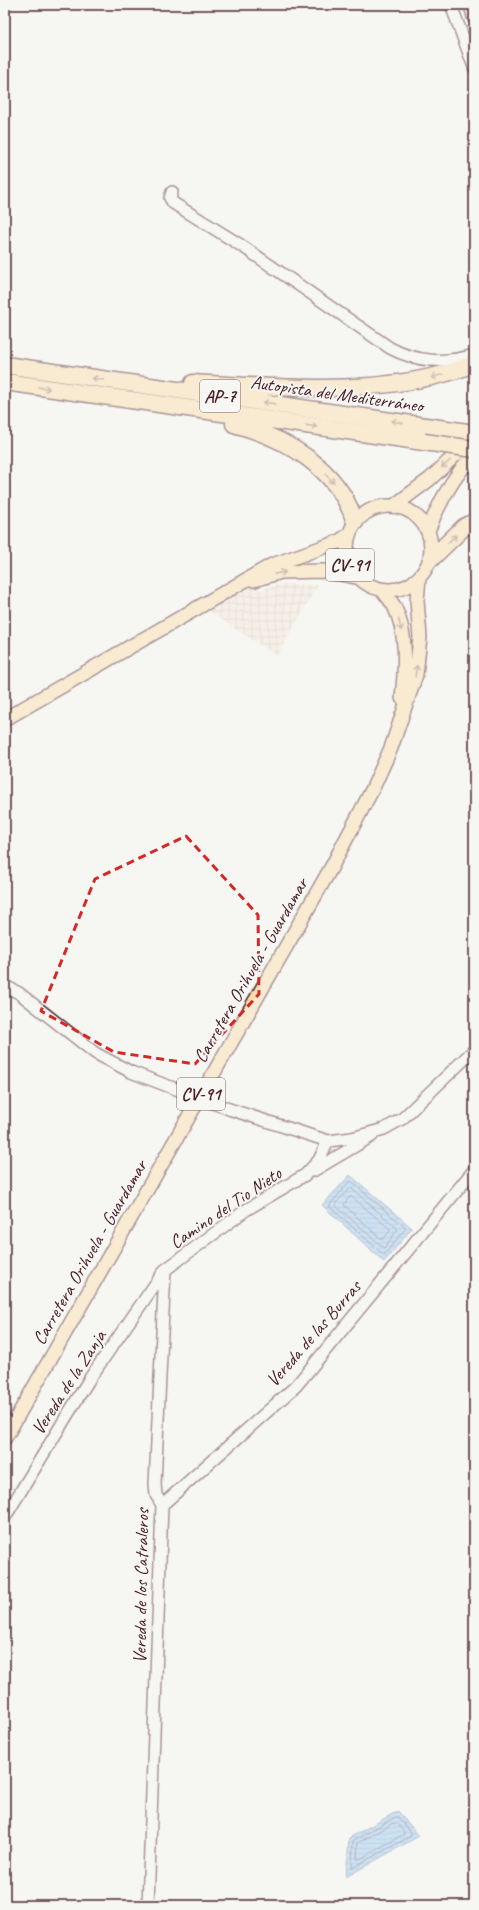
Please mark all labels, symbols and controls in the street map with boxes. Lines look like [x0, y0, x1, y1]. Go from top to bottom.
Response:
street label: Autopista del Mediterráneo [249, 370, 427, 418]
one-way arrow [431, 373, 444, 381]
one-way arrow [92, 375, 105, 383]
road number: AP-7 [200, 380, 240, 412]
one-way arrow [37, 384, 50, 392]
one-way arrow [263, 399, 276, 407]
one-way arrow [391, 418, 404, 426]
one-way arrow [304, 422, 317, 430]
one-way arrow [441, 460, 451, 469]
one-way arrow [325, 474, 335, 484]
one-way arrow [446, 535, 457, 544]
road number: CV-91 [326, 549, 374, 581]
one-way arrow [273, 569, 286, 577]
one-way arrow [397, 618, 404, 631]
one-way arrow [412, 665, 420, 678]
street label: Carretera Orihuela - Guardamar [188, 872, 315, 1067]
road number: CV-91 [177, 1078, 225, 1110]
street label: Carretera Orihuela - Guardamar [27, 1154, 154, 1349]
street label: Camino del Tio Nieto [165, 1161, 287, 1254]
street label: Vereda de las Burras [261, 1274, 368, 1392]
street label: Vereda de la Zanja [26, 1324, 112, 1439]
street label: Vereda de los Catraleros [128, 1506, 154, 1663]

